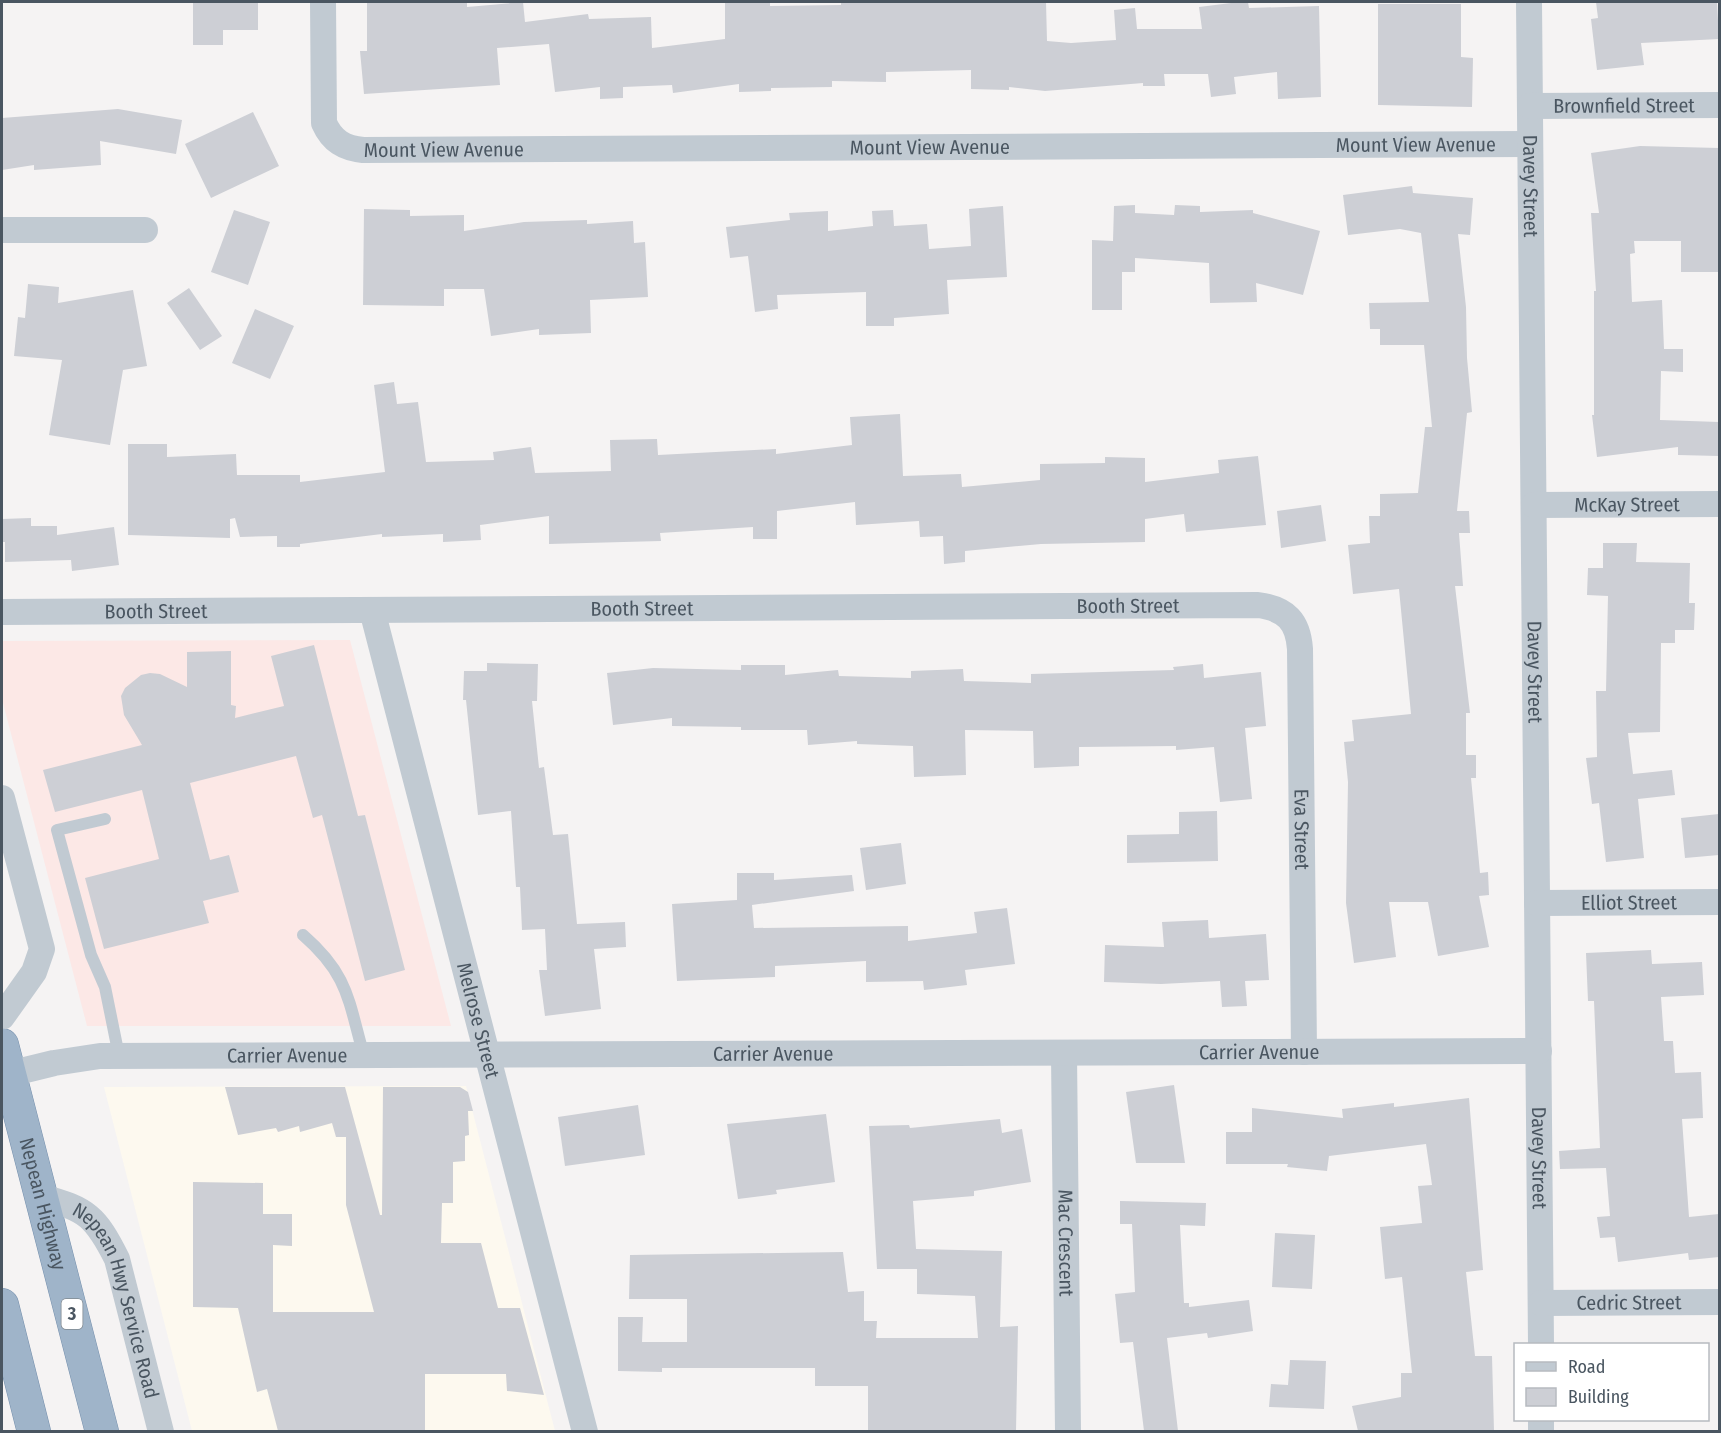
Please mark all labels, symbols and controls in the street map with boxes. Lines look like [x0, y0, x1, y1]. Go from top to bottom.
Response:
street label: Brownfield Street [1553, 93, 1695, 118]
street label: Mount View Avenue [1336, 132, 1496, 157]
street label: Mount View Avenue [850, 135, 1010, 159]
street label: Davey Street [1518, 135, 1543, 238]
street label: Mount View Avenue [364, 137, 524, 162]
street label: McKay Street [1574, 492, 1680, 517]
street label: Booth Street [1076, 593, 1180, 618]
street label: Booth Street [590, 596, 694, 621]
street label: Booth Street [104, 599, 208, 623]
street label: Davey Street [1523, 621, 1547, 724]
street label: Eva Street [1289, 789, 1314, 871]
street label: Elliot Street [1581, 890, 1677, 915]
street label: Melrose Street [452, 960, 505, 1081]
street label: Carrier Avenue [1199, 1040, 1319, 1064]
street label: Carrier Avenue [713, 1041, 833, 1066]
street label: Carrier Avenue [227, 1043, 347, 1068]
street label: Davey Street [1527, 1107, 1552, 1210]
street label: Nepean Highway [14, 1135, 72, 1273]
street label: Mac Crescent [1053, 1189, 1079, 1297]
street label: Nepean Hwy Service Road [69, 1197, 164, 1401]
street label: Cedric Street [1576, 1290, 1682, 1315]
road number: 3 [62, 1299, 82, 1329]
legend [1514, 1343, 1709, 1421]
text: Road [1568, 1356, 1605, 1378]
text: Building [1568, 1386, 1629, 1408]

